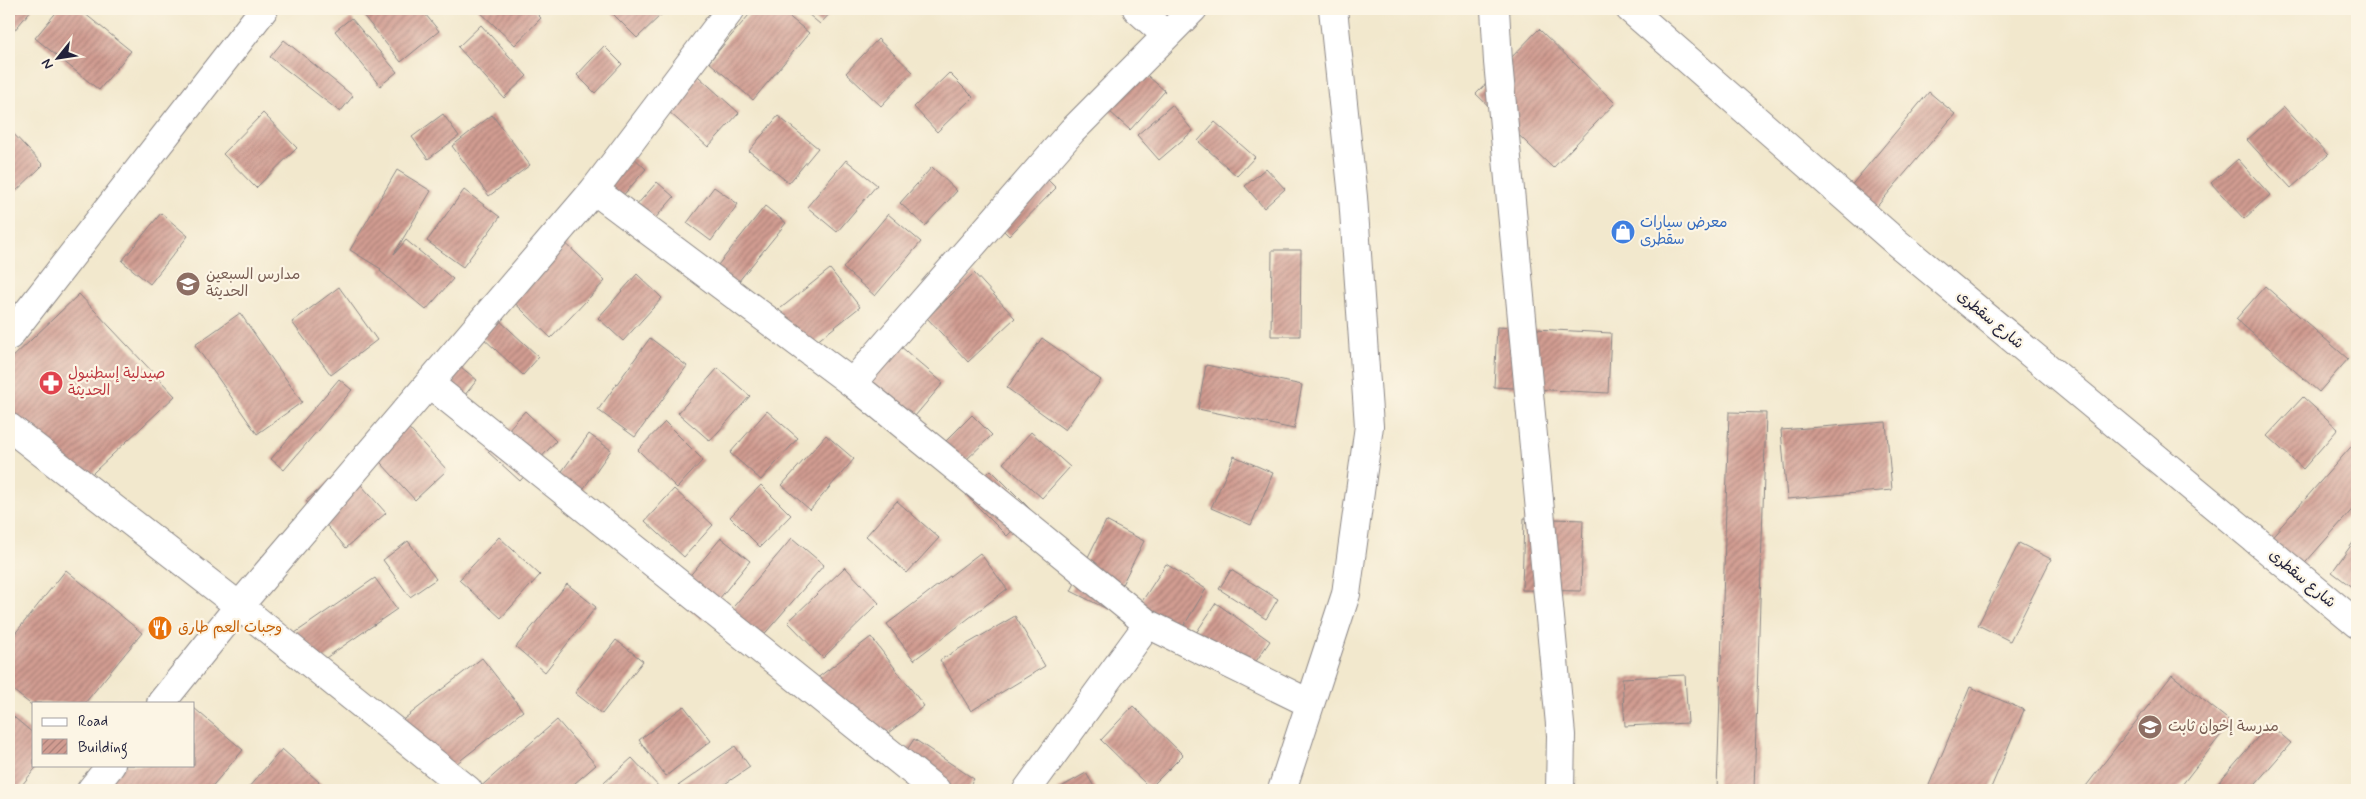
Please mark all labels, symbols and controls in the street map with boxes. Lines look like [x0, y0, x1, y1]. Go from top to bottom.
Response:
north arrow [32, 32, 82, 82]
text: N [37, 55, 58, 73]
place label: معرض سيارات سقطرى [1640, 213, 1728, 250]
shop icon: معرض سيارات سقطرى [1610, 219, 1636, 245]
place label: مدارس السبعين الحديثة [206, 265, 300, 302]
school or university icon: مدارس السبعين الحديثة [175, 271, 201, 297]
street label: شارع سقطرى [1952, 286, 2028, 354]
place label: صيدلية إسطنبول الحديثة [68, 364, 165, 401]
pharmacy icon: صيدلية إسطنبول الحديثة [38, 370, 64, 396]
street label: شارع سقطرى [2264, 545, 2340, 613]
restaurant icon: وجبات العم طارق [147, 615, 173, 641]
place label: وجبات العم طارق [178, 618, 282, 639]
legend [32, 702, 195, 766]
text: Road [78, 712, 108, 732]
school or university icon: مدرسة إخوان ثابت [2137, 714, 2163, 740]
place label: مدرسة إخوان ثابت [2168, 717, 2279, 737]
text: Building [78, 738, 128, 759]

